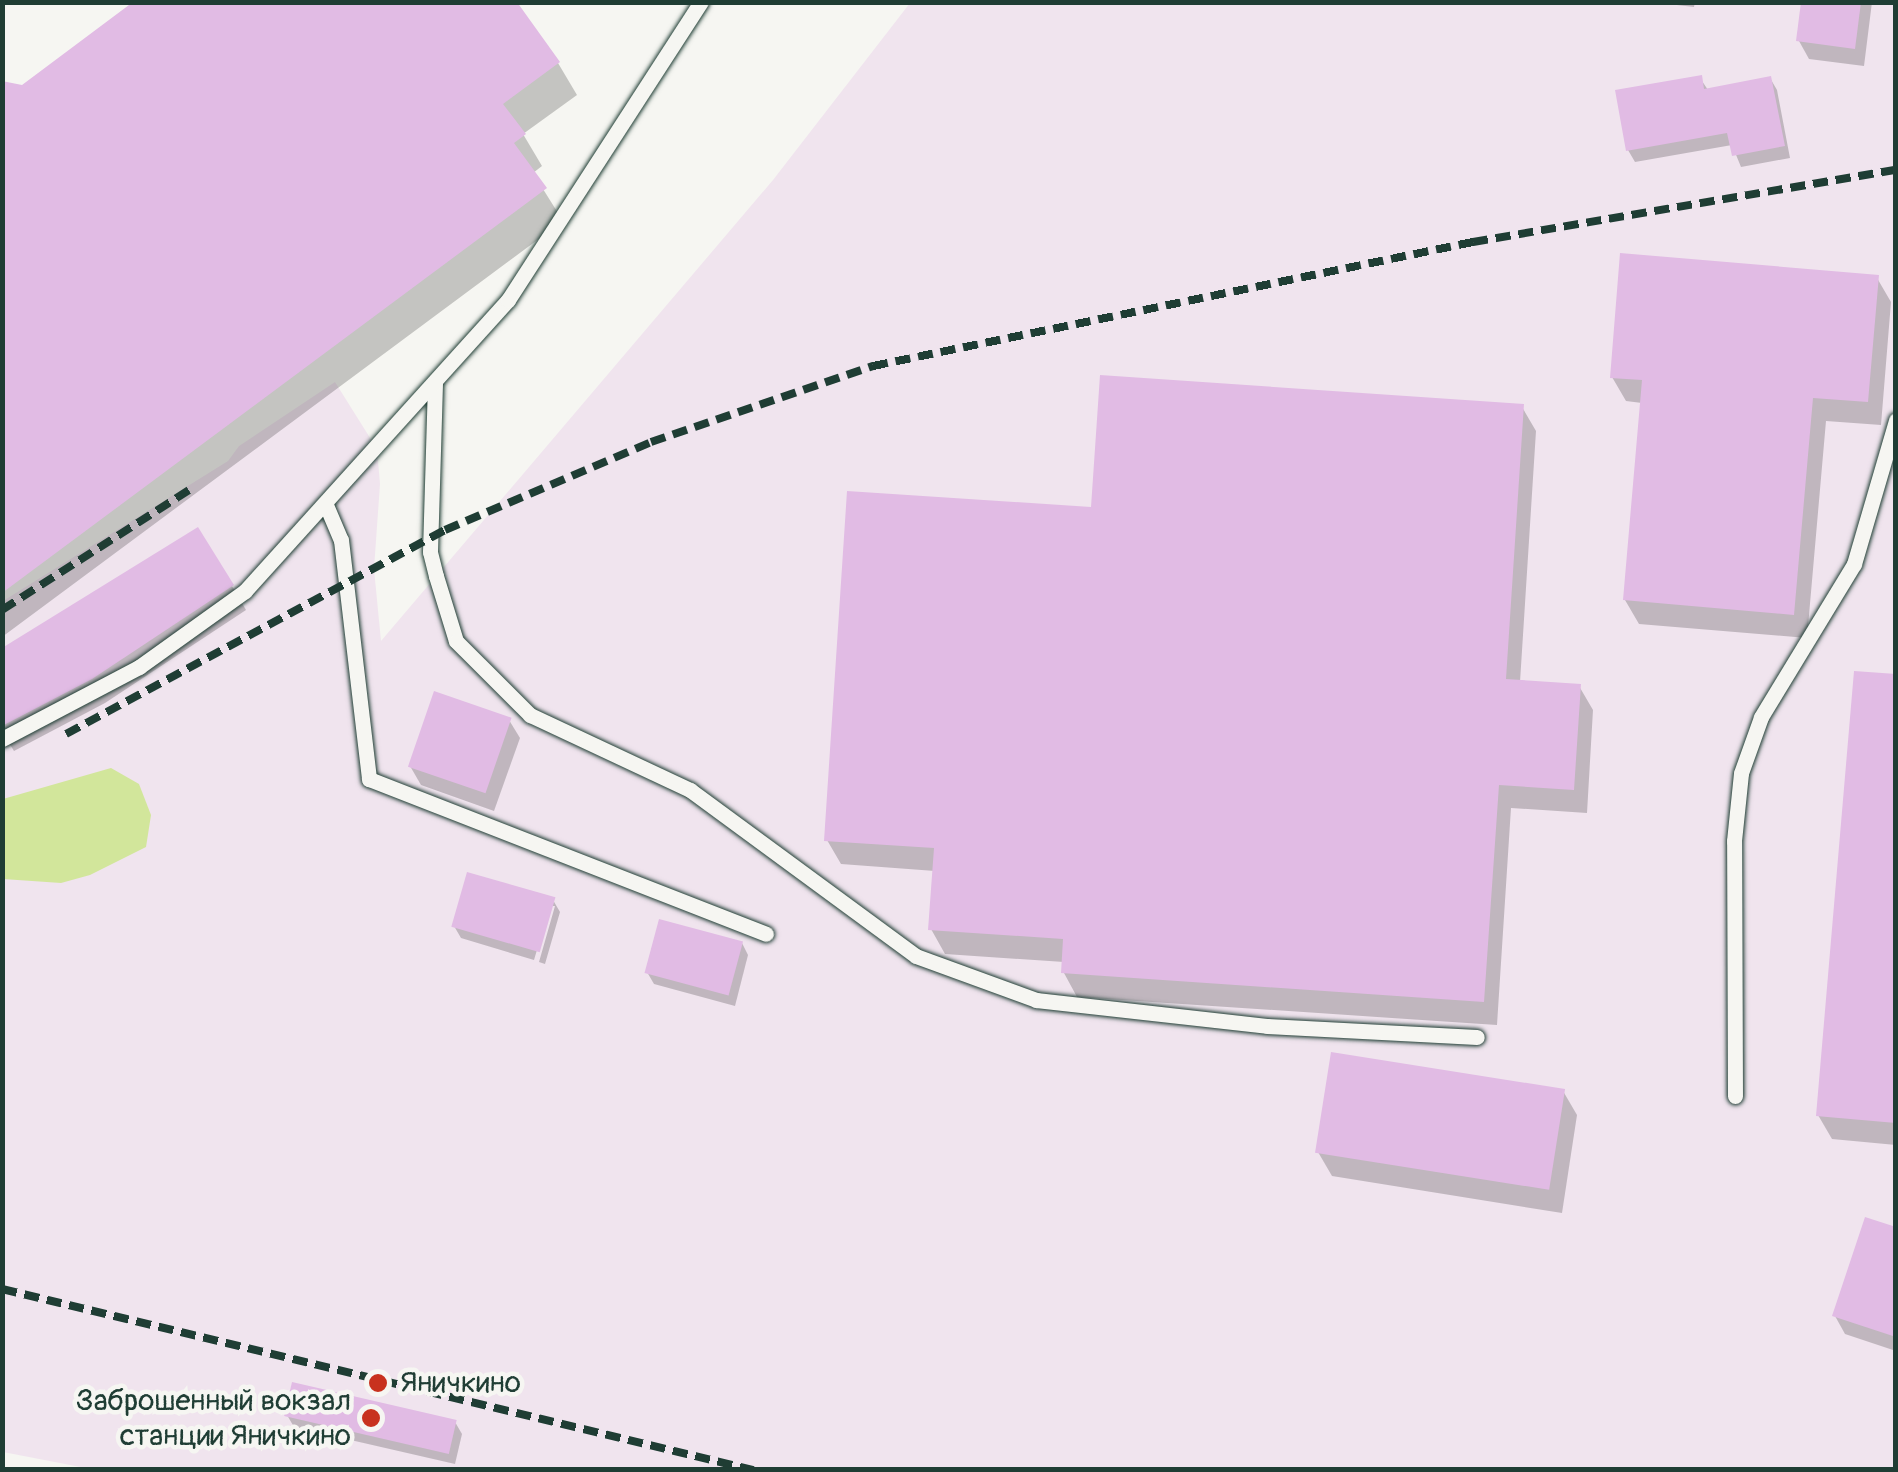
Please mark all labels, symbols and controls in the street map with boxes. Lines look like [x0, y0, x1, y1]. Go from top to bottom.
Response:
place label: Яничкино [400, 1365, 521, 1401]
marker: Яничкино [365, 1370, 391, 1396]
place label: Заброшенный вокзал станции Яничкино [76, 1383, 351, 1454]
marker: Заброшенный вокзал станции Яничкино [360, 1407, 382, 1429]

